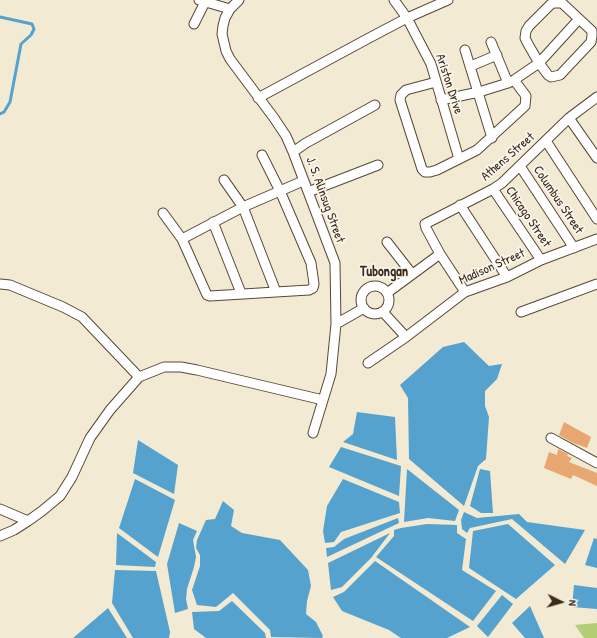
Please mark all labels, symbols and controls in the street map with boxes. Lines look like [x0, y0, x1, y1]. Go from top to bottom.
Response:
street label: Ariston Drive [432, 52, 466, 116]
street label: Athens Street [478, 130, 538, 184]
street label: J. S. Alinsug Street [302, 155, 348, 245]
street label: Columbus Street [530, 163, 586, 237]
street label: Chicago Street [502, 184, 554, 250]
street label: Madison Street [457, 246, 527, 288]
district label: Tubongan [360, 264, 408, 280]
north arrow [541, 582, 581, 622]
text: N [566, 600, 580, 607]

